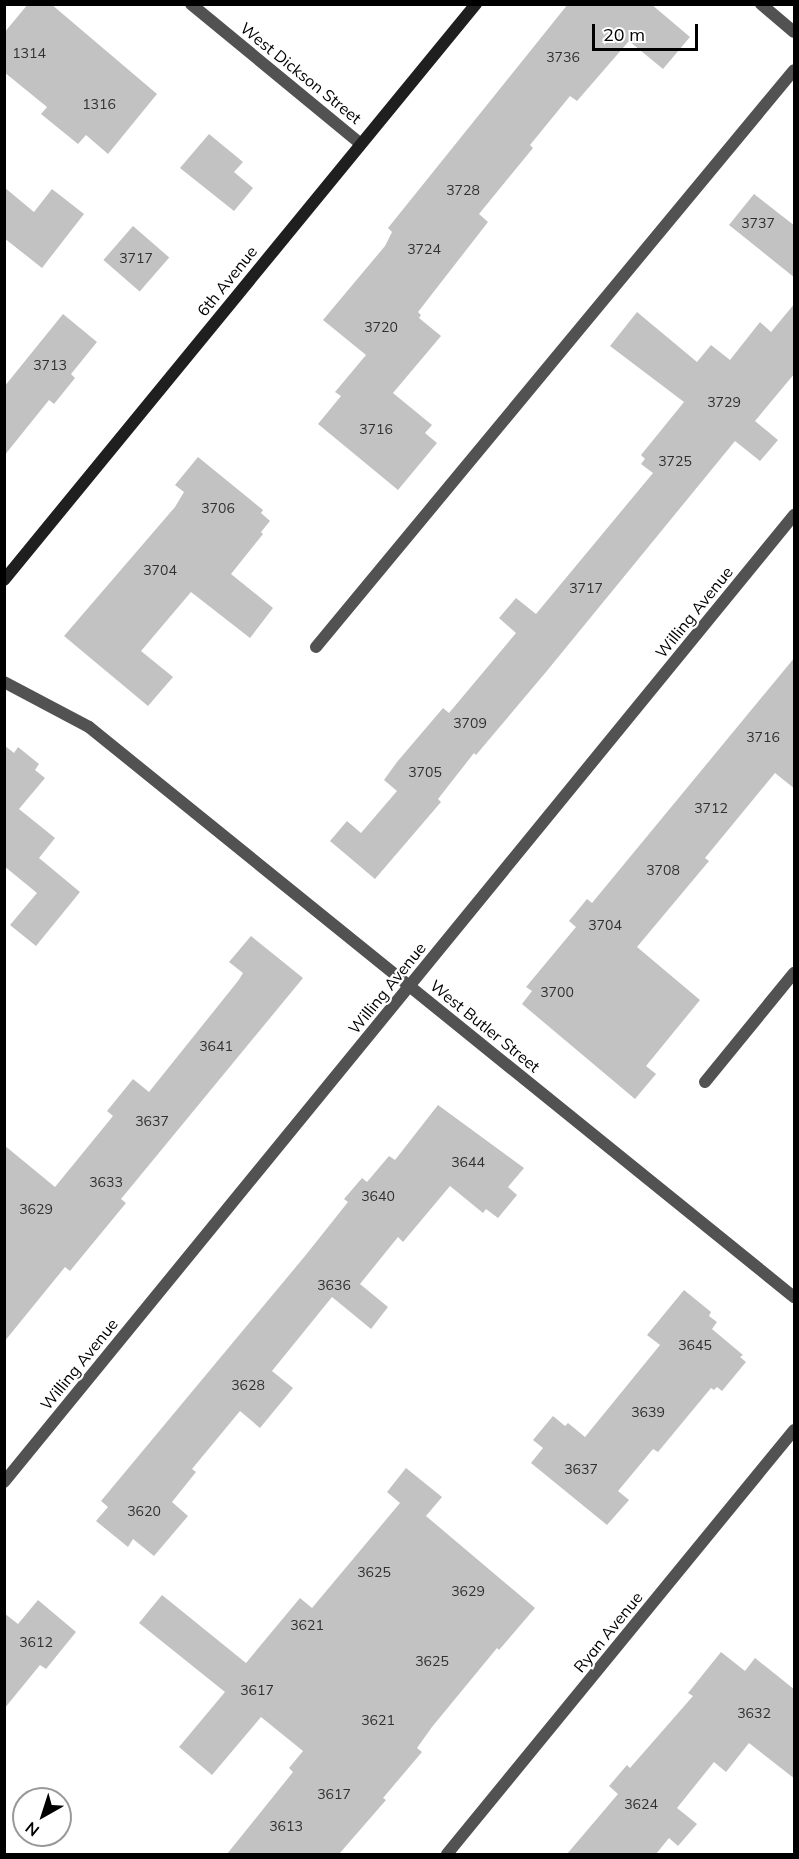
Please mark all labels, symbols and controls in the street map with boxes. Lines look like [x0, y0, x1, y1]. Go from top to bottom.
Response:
scale bar [595, 12, 702, 50]
street label: West Dickson Street [237, 18, 365, 128]
text: 20 m [603, 23, 645, 46]
house number: 1314 [12, 45, 46, 61]
house number: 3736 [546, 49, 580, 65]
house number: 1316 [82, 96, 116, 112]
house number: 3728 [446, 182, 480, 198]
house number: 3737 [741, 215, 775, 231]
house number: 3724 [407, 241, 441, 257]
street label: 6th Avenue [193, 242, 261, 320]
house number: 3717 [119, 250, 153, 266]
house number: 3720 [364, 319, 398, 335]
house number: 3713 [33, 357, 67, 373]
house number: 3729 [707, 394, 741, 410]
house number: 3716 [359, 421, 393, 437]
house number: 3725 [658, 453, 692, 469]
house number: 3706 [201, 500, 235, 516]
house number: 3704 [143, 562, 177, 578]
street label: Willing Avenue [651, 562, 737, 662]
house number: 3717 [569, 580, 603, 596]
house number: 3709 [453, 715, 487, 731]
house number: 3716 [746, 729, 780, 745]
house number: 3705 [408, 764, 442, 780]
house number: 3712 [694, 800, 728, 816]
house number: 3708 [646, 862, 680, 878]
house number: 3704 [588, 917, 622, 933]
street label: Willing Avenue [344, 938, 430, 1038]
street label: West Butler Street [426, 976, 544, 1076]
house number: 3700 [540, 984, 574, 1000]
house number: 3641 [199, 1038, 233, 1054]
house number: 3637 [135, 1113, 169, 1129]
house number: 3644 [451, 1154, 485, 1170]
house number: 3633 [89, 1174, 123, 1190]
house number: 3640 [361, 1188, 395, 1204]
house number: 3629 [19, 1201, 53, 1217]
house number: 3636 [317, 1277, 351, 1293]
street label: Willing Avenue [36, 1314, 122, 1414]
house number: 3645 [678, 1337, 712, 1353]
house number: 3628 [231, 1377, 265, 1393]
house number: 3639 [631, 1404, 665, 1420]
house number: 3637 [564, 1461, 598, 1477]
house number: 3620 [127, 1503, 161, 1519]
house number: 3625 [357, 1564, 391, 1580]
house number: 3629 [451, 1583, 485, 1599]
street label: Ryan Avenue [570, 1588, 646, 1676]
house number: 3621 [290, 1617, 324, 1633]
house number: 3612 [19, 1634, 53, 1650]
house number: 3625 [415, 1653, 449, 1669]
house number: 3617 [240, 1682, 274, 1698]
house number: 3632 [737, 1705, 771, 1721]
house number: 3621 [361, 1712, 395, 1728]
house number: 3617 [317, 1786, 351, 1802]
north arrow [12, 1787, 72, 1847]
house number: 3624 [624, 1796, 658, 1812]
text: N [21, 1818, 43, 1841]
house number: 3613 [269, 1818, 303, 1834]

